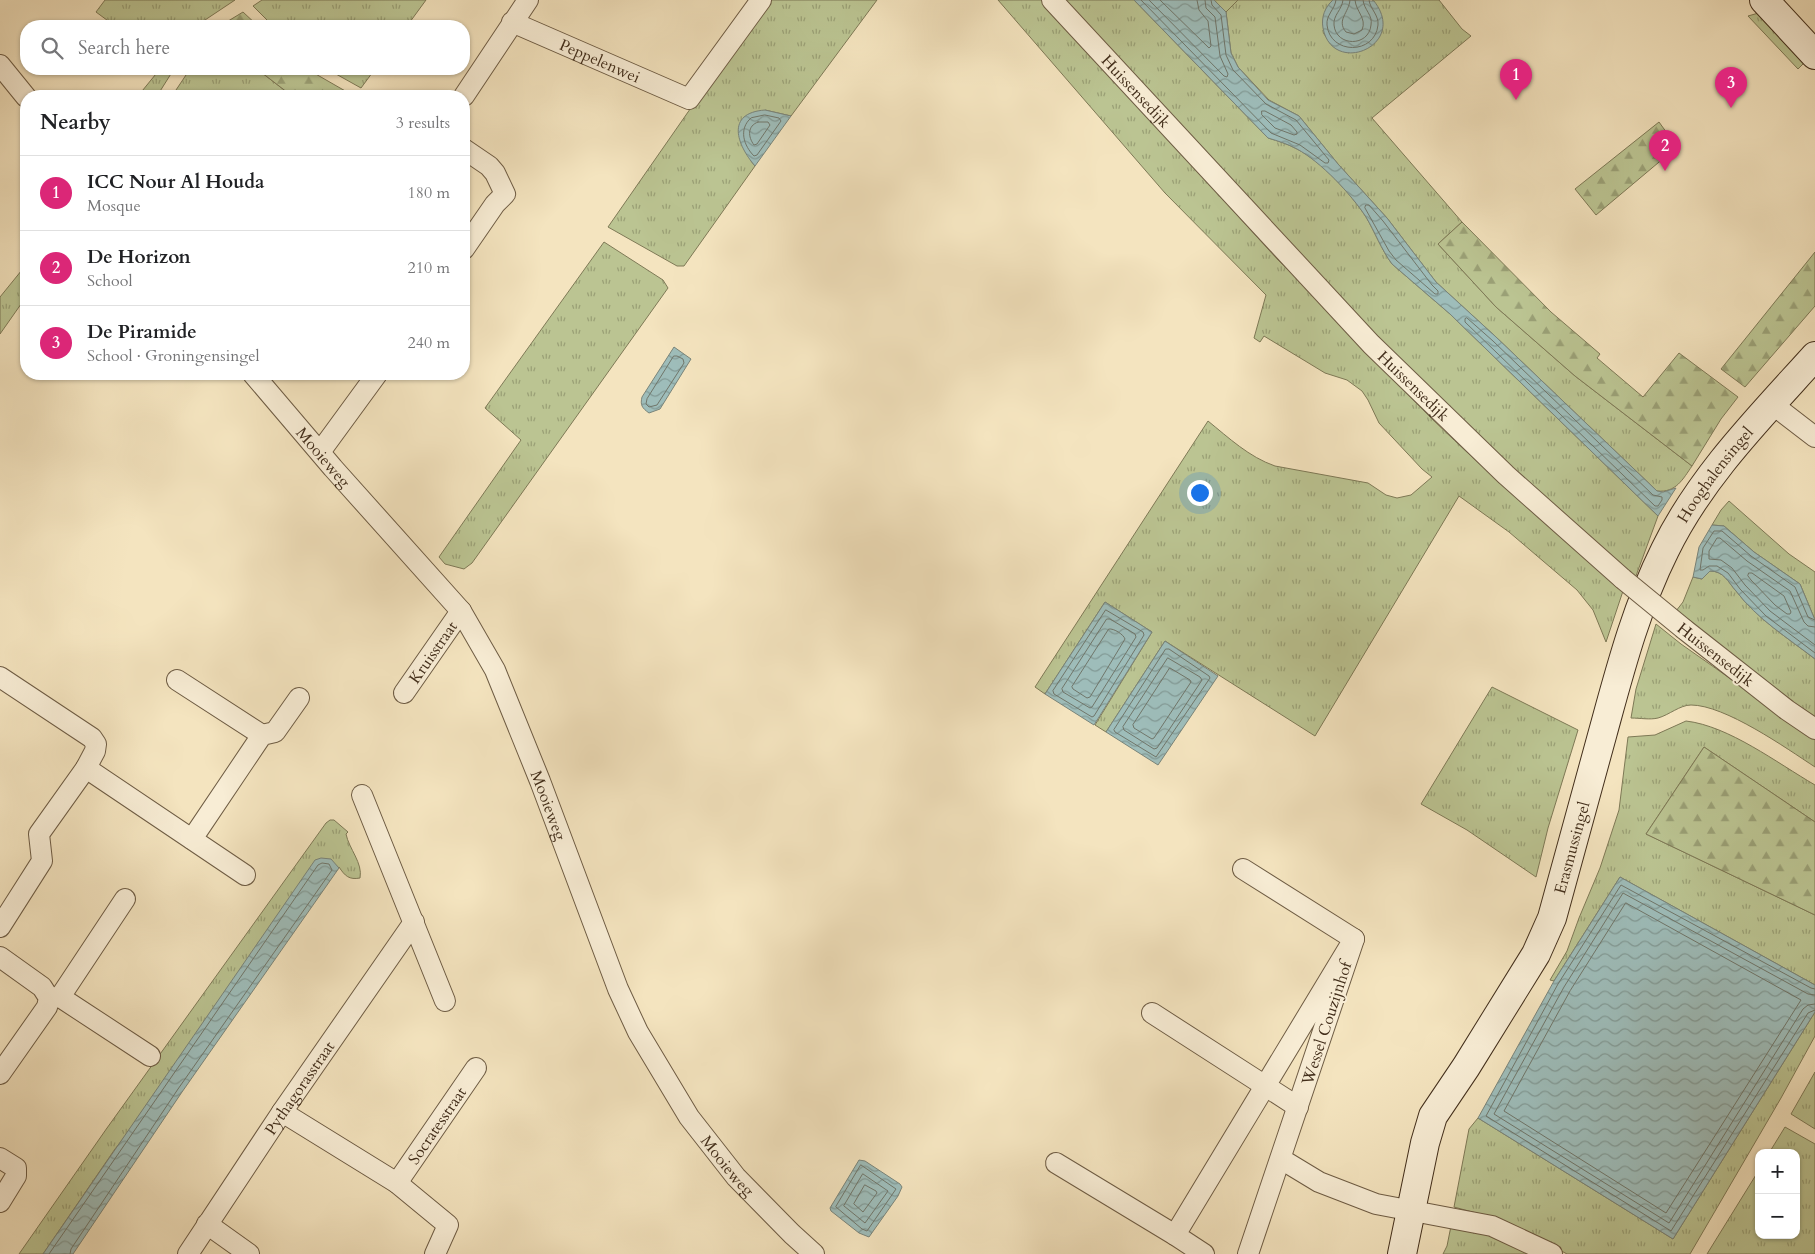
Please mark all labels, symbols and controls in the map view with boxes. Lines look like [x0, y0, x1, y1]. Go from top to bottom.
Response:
search box [20, 20, 470, 75]
icon: search [38, 34, 66, 62]
street label: Peppelenwei [556, 34, 644, 89]
text: Search here [78, 35, 170, 61]
street label: Huissensedijk [1096, 50, 1175, 133]
pin: 1 [1500, 59, 1532, 100]
pin: 3 [1715, 67, 1747, 108]
text: Nearby [40, 108, 111, 137]
text: 3 results [396, 112, 450, 134]
pin: 2 [1649, 130, 1681, 171]
text: ICC Nour Al Houda [87, 169, 265, 195]
text: 1 [52, 182, 60, 204]
text: 180 m [408, 182, 450, 204]
text: Mosque [87, 195, 141, 217]
text: De Horizon [87, 244, 191, 270]
text: 2 [52, 257, 60, 279]
text: 210 m [408, 257, 450, 279]
text: School [87, 270, 132, 292]
text: De Piramide [87, 319, 197, 345]
text: 3 [52, 332, 60, 354]
text: 240 m [408, 332, 450, 354]
text: School · Groningensingel [87, 345, 260, 367]
street label: Huissensedijk [1372, 346, 1454, 427]
street label: Hooghalensingel [1672, 422, 1758, 527]
street label: Mooieweg [291, 423, 355, 493]
your location [1187, 480, 1213, 506]
street label: Kruisstraat [404, 617, 463, 688]
street label: Huissensedijk [1672, 618, 1759, 692]
street label: Mooieweg [525, 767, 571, 844]
street label: Erasmussingel [1549, 799, 1595, 896]
street label: Wessel Couzijnhof [1296, 956, 1358, 1089]
street label: Pythagorasstraat [260, 1037, 340, 1140]
street label: Socratesstraat [403, 1083, 472, 1169]
street label: Mooieweg [695, 1131, 759, 1201]
map controls [1755, 1149, 1800, 1239]
button: + [1755, 1149, 1800, 1194]
button: − [1755, 1194, 1800, 1239]

